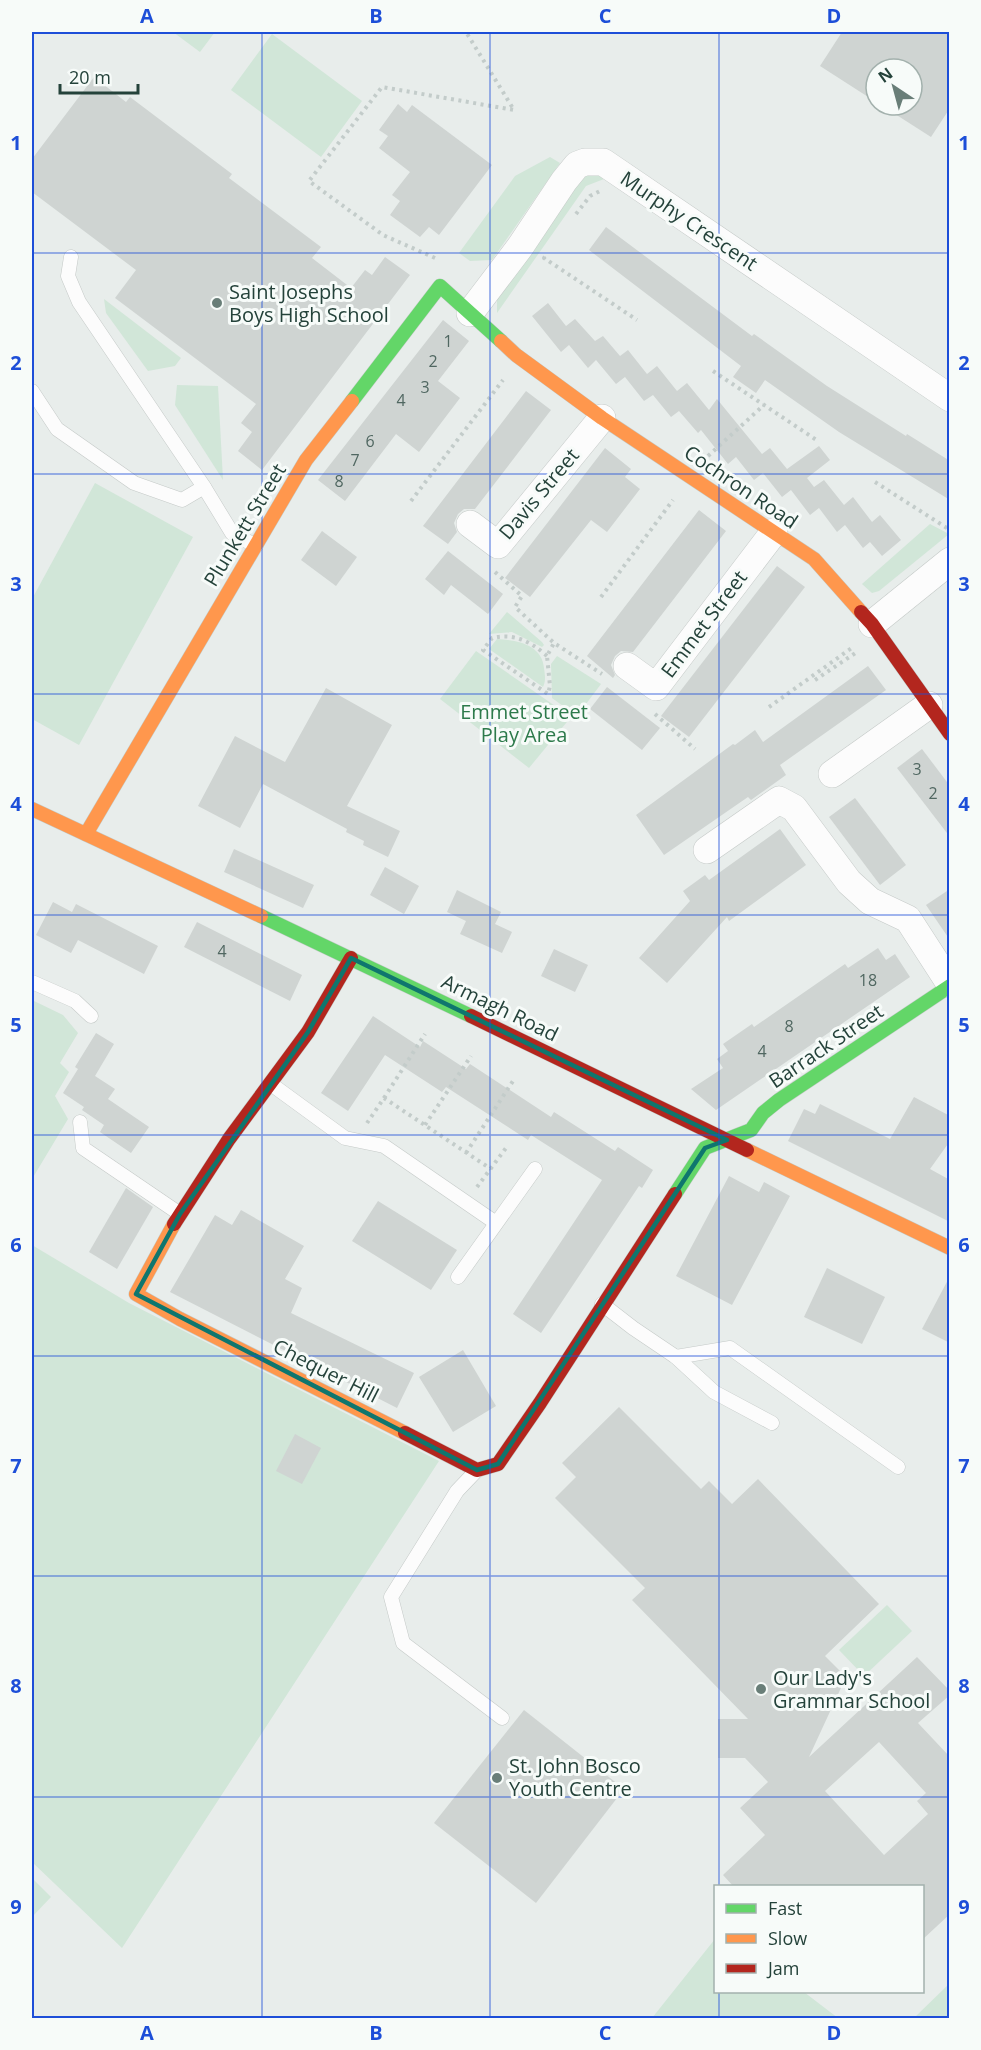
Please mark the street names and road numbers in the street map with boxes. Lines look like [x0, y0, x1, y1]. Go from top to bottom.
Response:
street label: Murphy Crescent [615, 165, 763, 276]
street label: Cochron Road [679, 439, 803, 535]
street label: Davis Street [493, 442, 585, 545]
street label: Plunkett Street [197, 458, 292, 591]
street label: Emmet Street [654, 565, 753, 683]
street label: Armagh Road [437, 968, 563, 1047]
street label: Barrack Street [763, 997, 888, 1094]
street label: Chequer Hill [269, 1332, 384, 1409]

